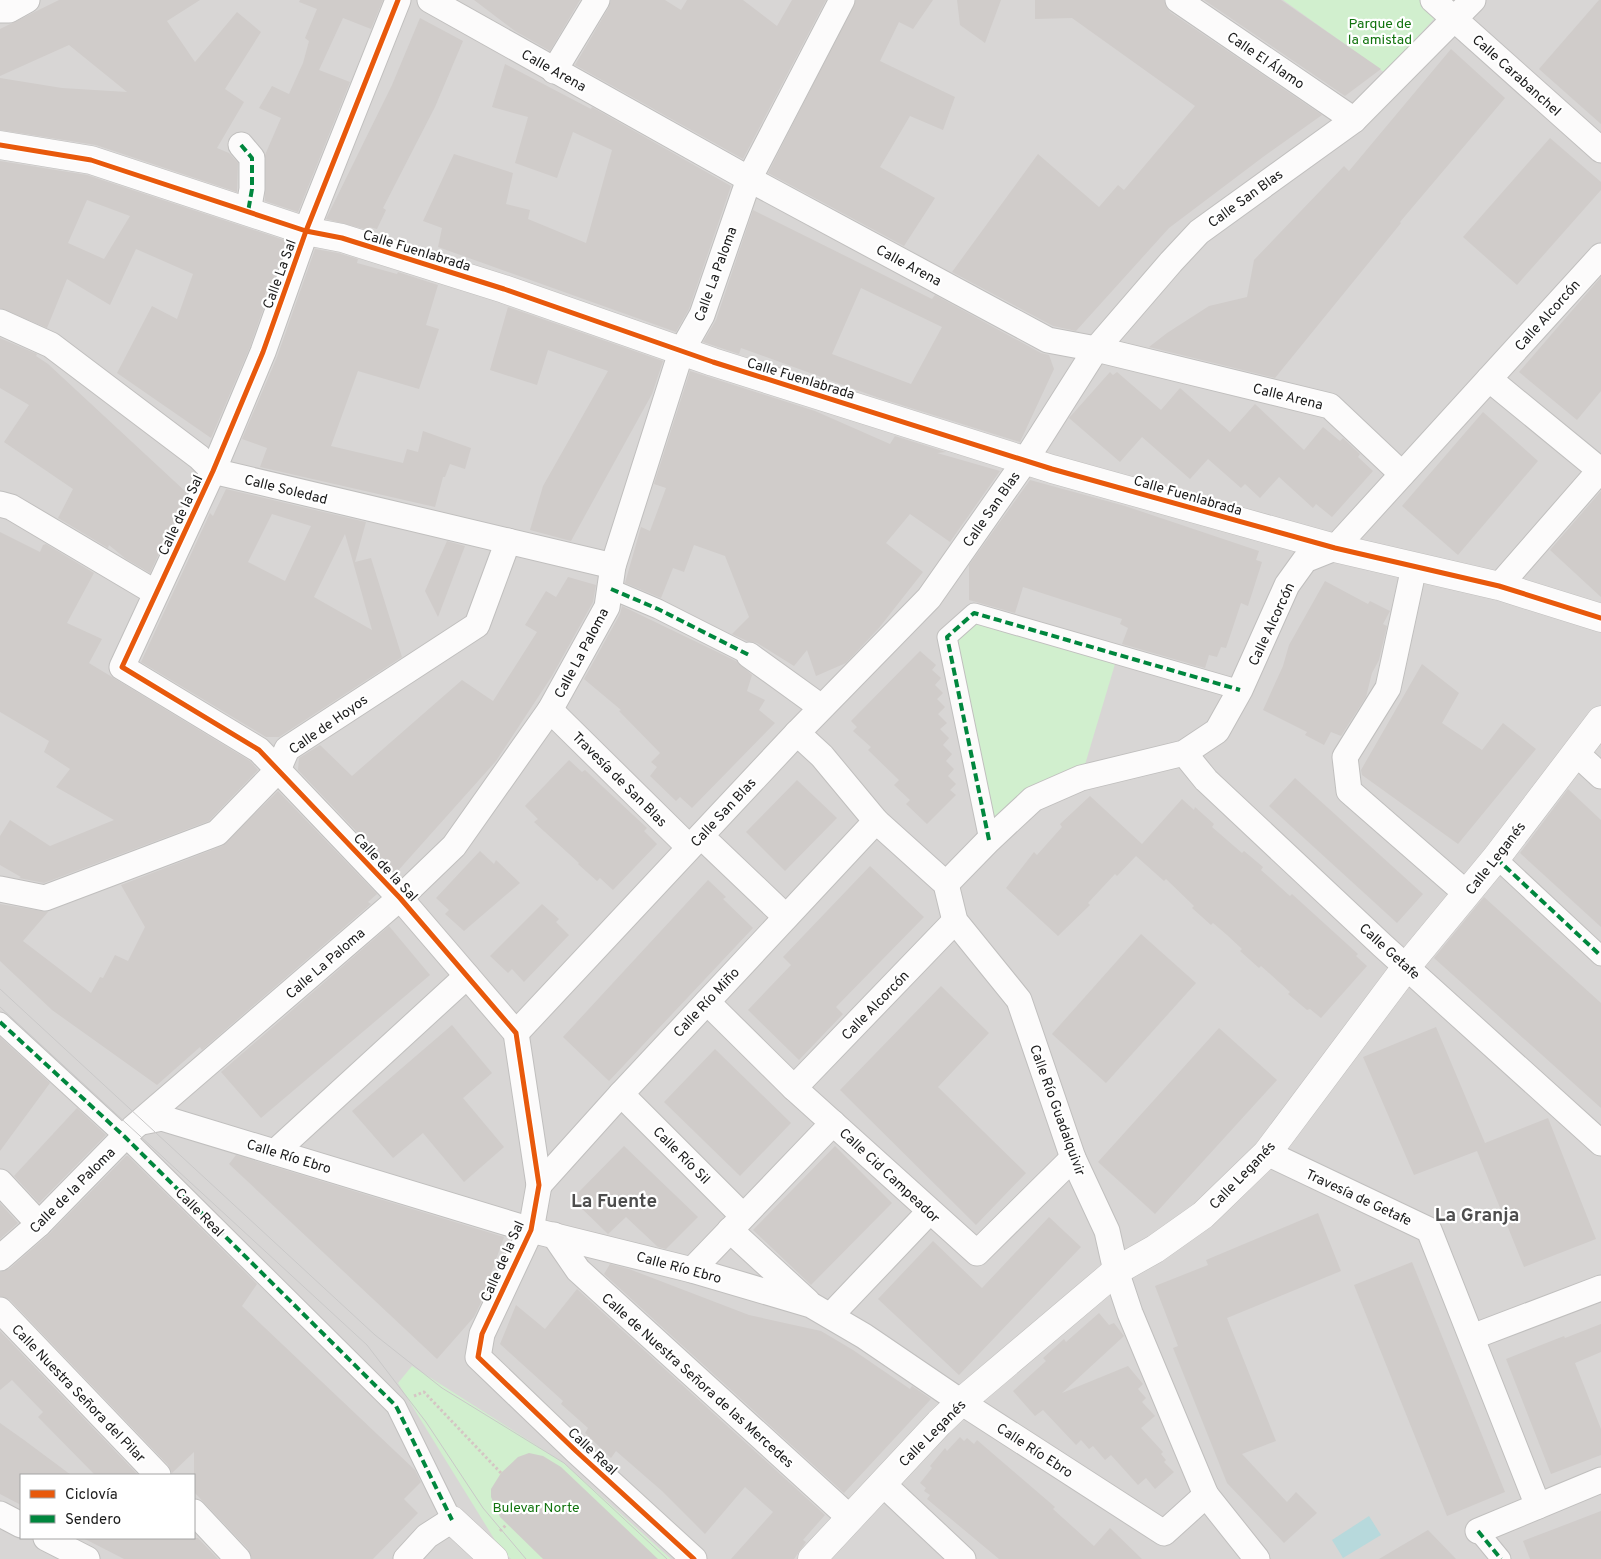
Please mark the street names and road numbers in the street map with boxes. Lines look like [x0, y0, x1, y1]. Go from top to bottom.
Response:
street label: Calle El Álamo [1223, 28, 1308, 94]
street label: Calle Carabanchel [1468, 32, 1564, 120]
street label: Calle Arena [518, 47, 589, 96]
street label: Calle San Blas [1205, 166, 1287, 232]
street label: Calle La Paloma [691, 225, 741, 324]
street label: Calle Fuenlabrada [360, 227, 473, 276]
street label: Calle La Sal [260, 238, 301, 311]
street label: Calle Arena [873, 242, 944, 291]
street label: Calle Alcorcón [1512, 277, 1585, 355]
street label: Calle Fuenlabrada [744, 355, 857, 404]
street label: Calle Arena [1251, 381, 1324, 414]
street label: Calle San Blas [960, 469, 1025, 551]
street label: Calle Soledad [242, 472, 329, 509]
street label: Calle de la Sal [155, 473, 207, 559]
street label: Calle Fuenlabrada [1131, 473, 1244, 520]
street label: Calle Alcorcón [1246, 580, 1299, 669]
street label: Calle La Paloma [551, 606, 613, 702]
street label: Calle de Hoyos [286, 692, 372, 759]
street label: Travesía de San Blas [568, 729, 670, 831]
street label: Calle San Blas [688, 775, 760, 851]
street label: Calle Leganés [1462, 819, 1530, 899]
street label: Calle de la Sal [349, 830, 421, 906]
street label: Calle Getafe [1355, 920, 1423, 984]
street label: Calle La Paloma [283, 925, 369, 1003]
street label: Calle Río Miño [671, 965, 744, 1041]
street label: Calle Alcorcón [839, 968, 913, 1044]
street label: Calle Río Guadalquivir [1025, 1043, 1088, 1179]
street label: Calle Río Sil [649, 1124, 713, 1188]
street label: Calle Cid Campeador [835, 1125, 943, 1227]
street label: Calle Río Ebro [244, 1136, 333, 1178]
street label: Calle Leganés [1206, 1139, 1280, 1214]
street label: Calle de la Paloma [27, 1145, 119, 1237]
street label: Travesía de Getafe [1303, 1166, 1414, 1230]
street label: Calle Real [171, 1185, 227, 1241]
street label: Calle de la Sal [478, 1218, 529, 1305]
street label: Calle Río Ebro [634, 1249, 723, 1288]
street label: Calle de Nuestra Señora de las Mercedes [597, 1290, 797, 1472]
street label: Calle Nuestra Señora del Pilar [7, 1321, 149, 1467]
street label: Calle Leganés [896, 1397, 970, 1471]
street label: Calle Río Ebro [993, 1420, 1076, 1482]
street label: Calle Real [563, 1425, 620, 1479]

